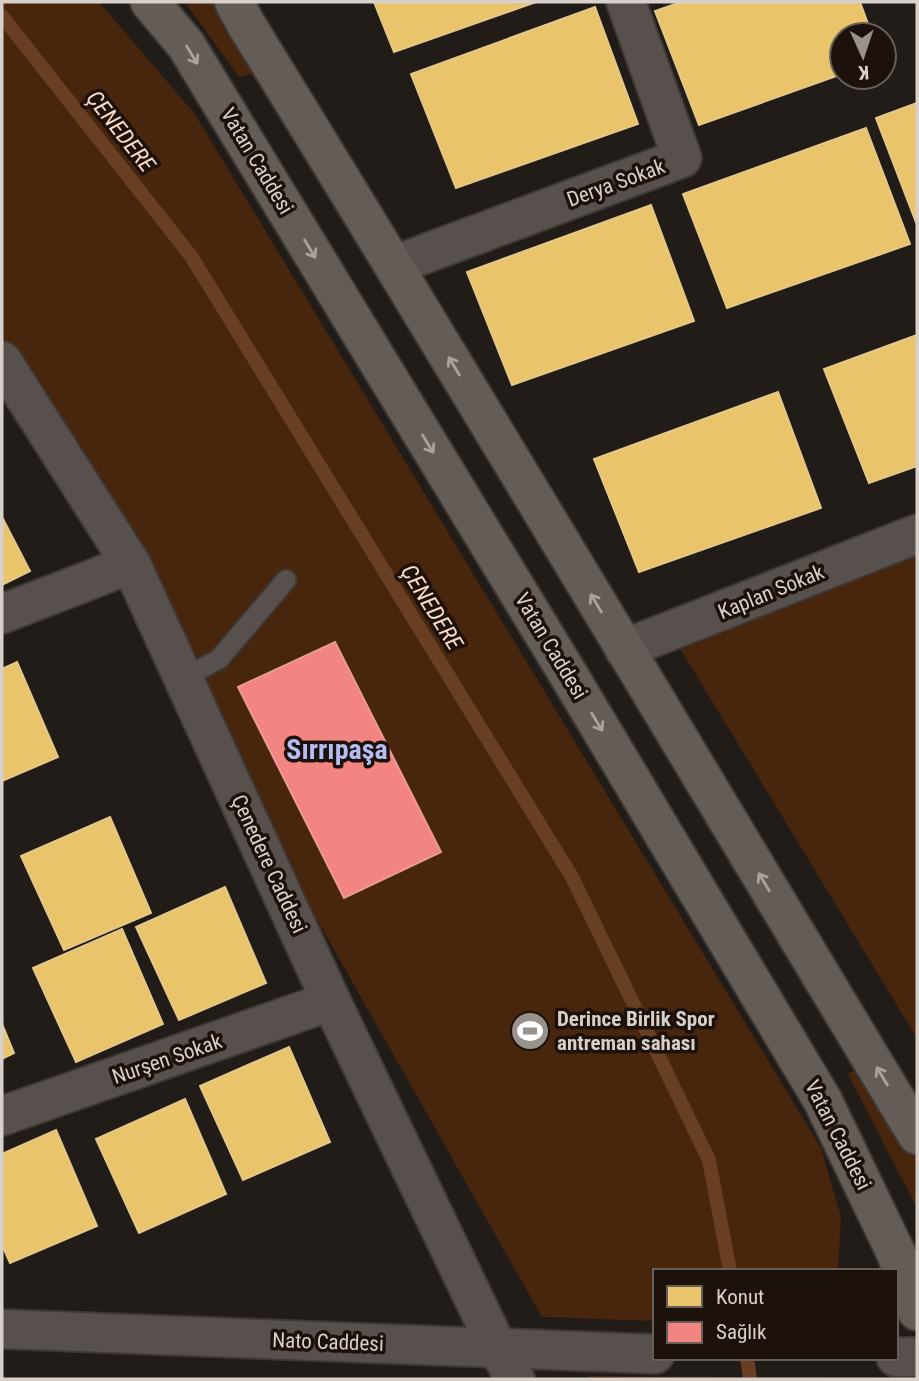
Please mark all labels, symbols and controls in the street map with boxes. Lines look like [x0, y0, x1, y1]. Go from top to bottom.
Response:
north arrow [828, 21, 898, 91]
one-way arrow [186, 44, 200, 64]
text: K [858, 61, 870, 84]
water label: ÇENEDERE [81, 85, 161, 178]
street label: Vatan Caddesi [216, 104, 298, 218]
street label: Derya Sokak [564, 154, 669, 212]
one-way arrow [304, 239, 318, 259]
one-way arrow [447, 356, 461, 376]
one-way arrow [422, 433, 436, 453]
water label: ÇENEDERE [395, 560, 469, 656]
street label: Kaplan Sokak [715, 560, 828, 624]
street label: Vatan Caddesi [510, 589, 592, 703]
one-way arrow [589, 593, 602, 614]
one-way arrow [590, 712, 604, 732]
district label: Sırrıpaşa [286, 733, 388, 766]
street label: Çenedere Caddesi [226, 791, 312, 937]
one-way arrow [757, 872, 771, 892]
place label: Derince Birlik Spor antreman sahası [557, 1007, 715, 1055]
sports icon: Derince Birlik Spor antreman sahası [509, 1010, 551, 1052]
street label: Nurşen Sokak [109, 1029, 225, 1089]
one-way arrow [875, 1067, 889, 1087]
street label: Vatan Caddesi [800, 1076, 876, 1194]
legend [653, 1269, 898, 1360]
text: Konut [716, 1285, 764, 1309]
text: Sağlık [716, 1320, 767, 1344]
street label: Nato Caddesi [272, 1328, 384, 1356]

